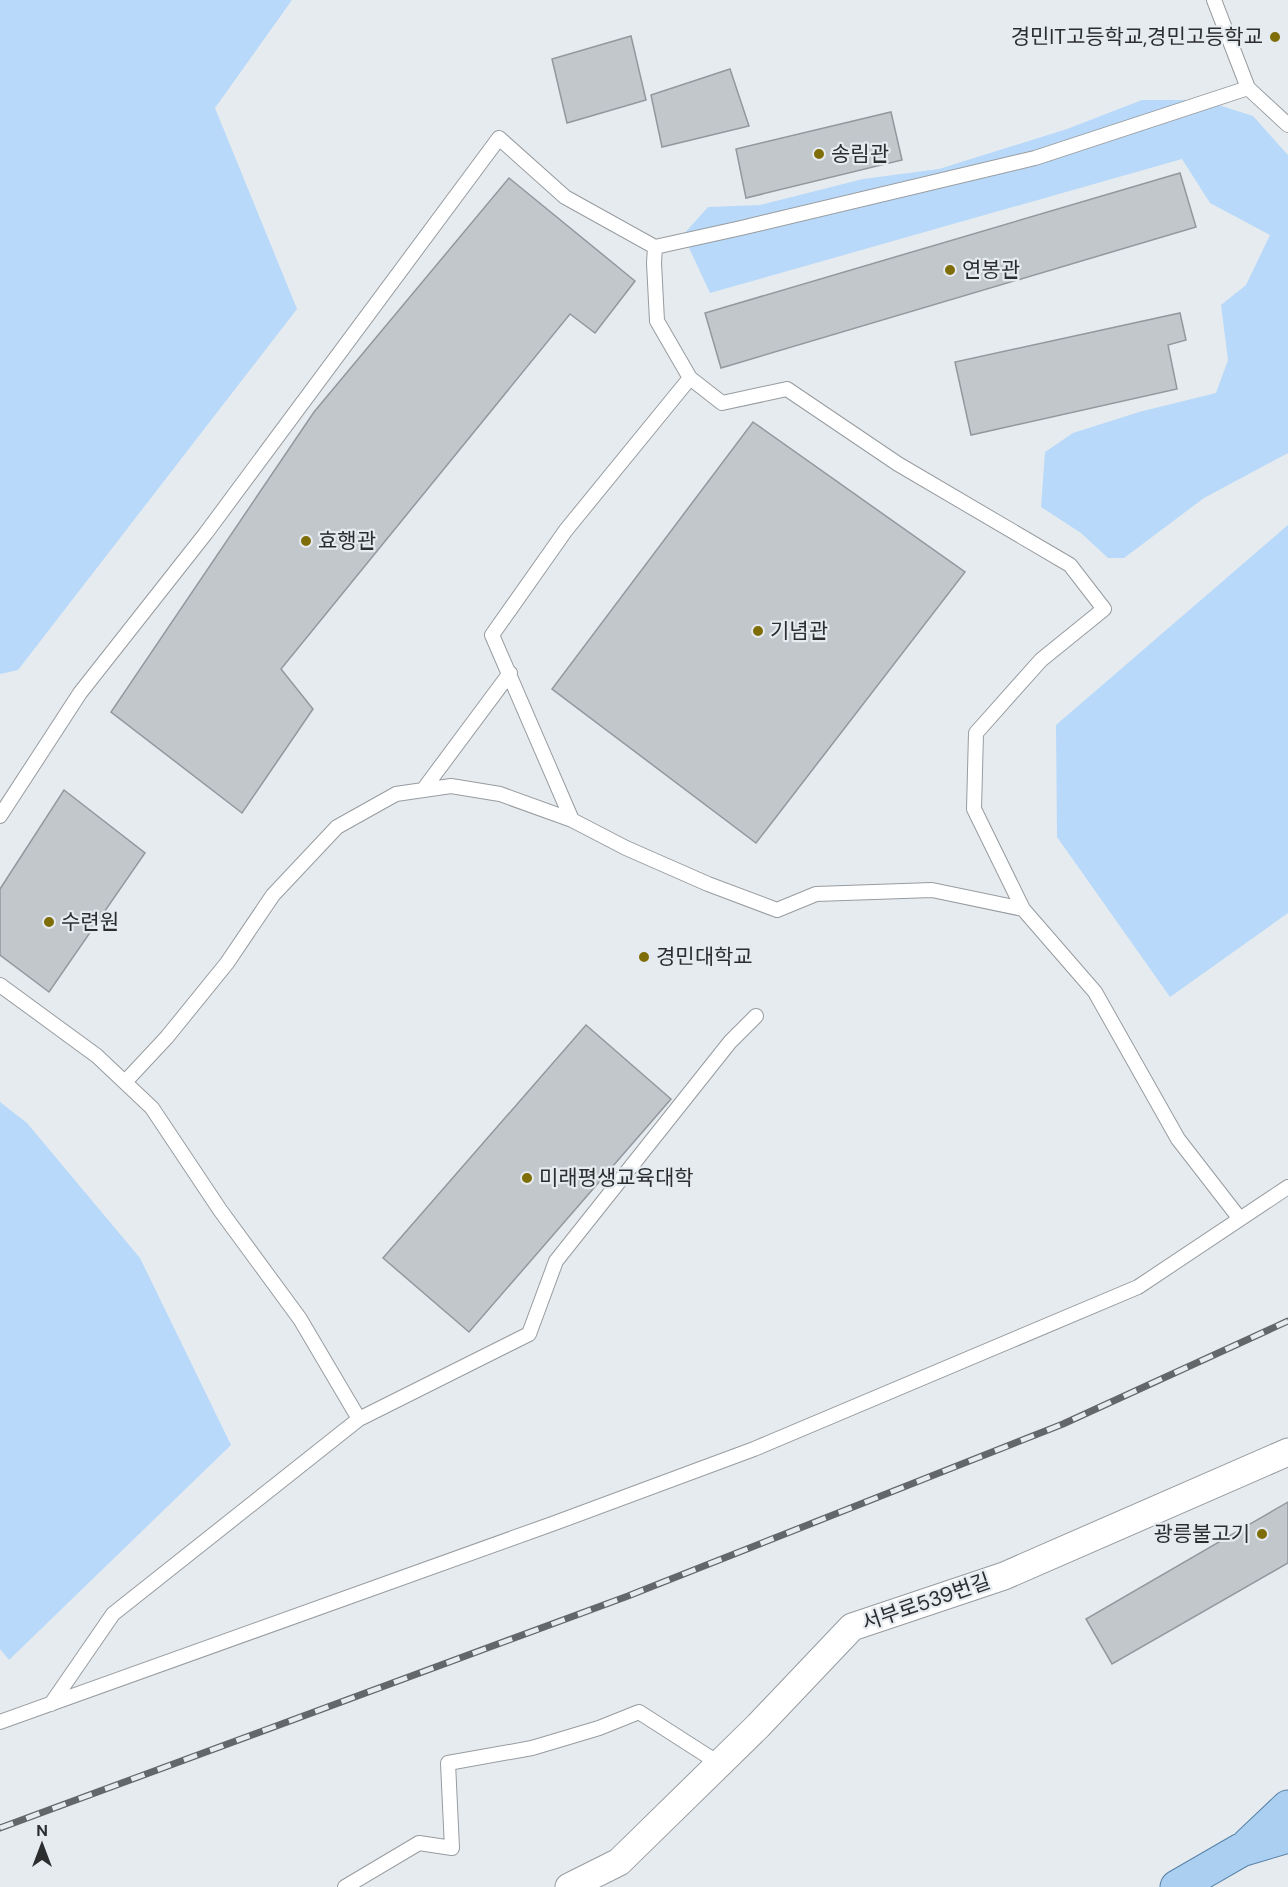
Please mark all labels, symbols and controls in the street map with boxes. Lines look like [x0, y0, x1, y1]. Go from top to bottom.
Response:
place label: 경민IT고등학교,경민고등학교 [1011, 23, 1263, 51]
marker: 경민IT고등학교,경민고등학교 [1268, 30, 1282, 44]
place label: 송림관 [831, 140, 889, 168]
marker: 송림관 [812, 147, 826, 161]
place label: 연봉관 [962, 256, 1020, 284]
marker: 연봉관 [943, 263, 957, 277]
place label: 효행관 [318, 527, 376, 555]
marker: 효행관 [299, 534, 313, 548]
place label: 기념관 [770, 617, 828, 645]
marker: 기념관 [751, 624, 765, 638]
place label: 수련원 [61, 908, 119, 936]
marker: 수련원 [42, 915, 56, 929]
place label: 경민대학교 [656, 943, 753, 971]
marker: 경민대학교 [637, 950, 651, 964]
place label: 미래평생교육대학 [539, 1164, 694, 1192]
marker: 미래평생교육대학 [520, 1171, 534, 1185]
place label: 광릉불고기 [1153, 1520, 1250, 1548]
marker: 광릉불고기 [1255, 1527, 1269, 1541]
street label: 서부로539번길 [858, 1567, 994, 1637]
north arrow [12, 1815, 72, 1875]
text: N [36, 1820, 48, 1841]

